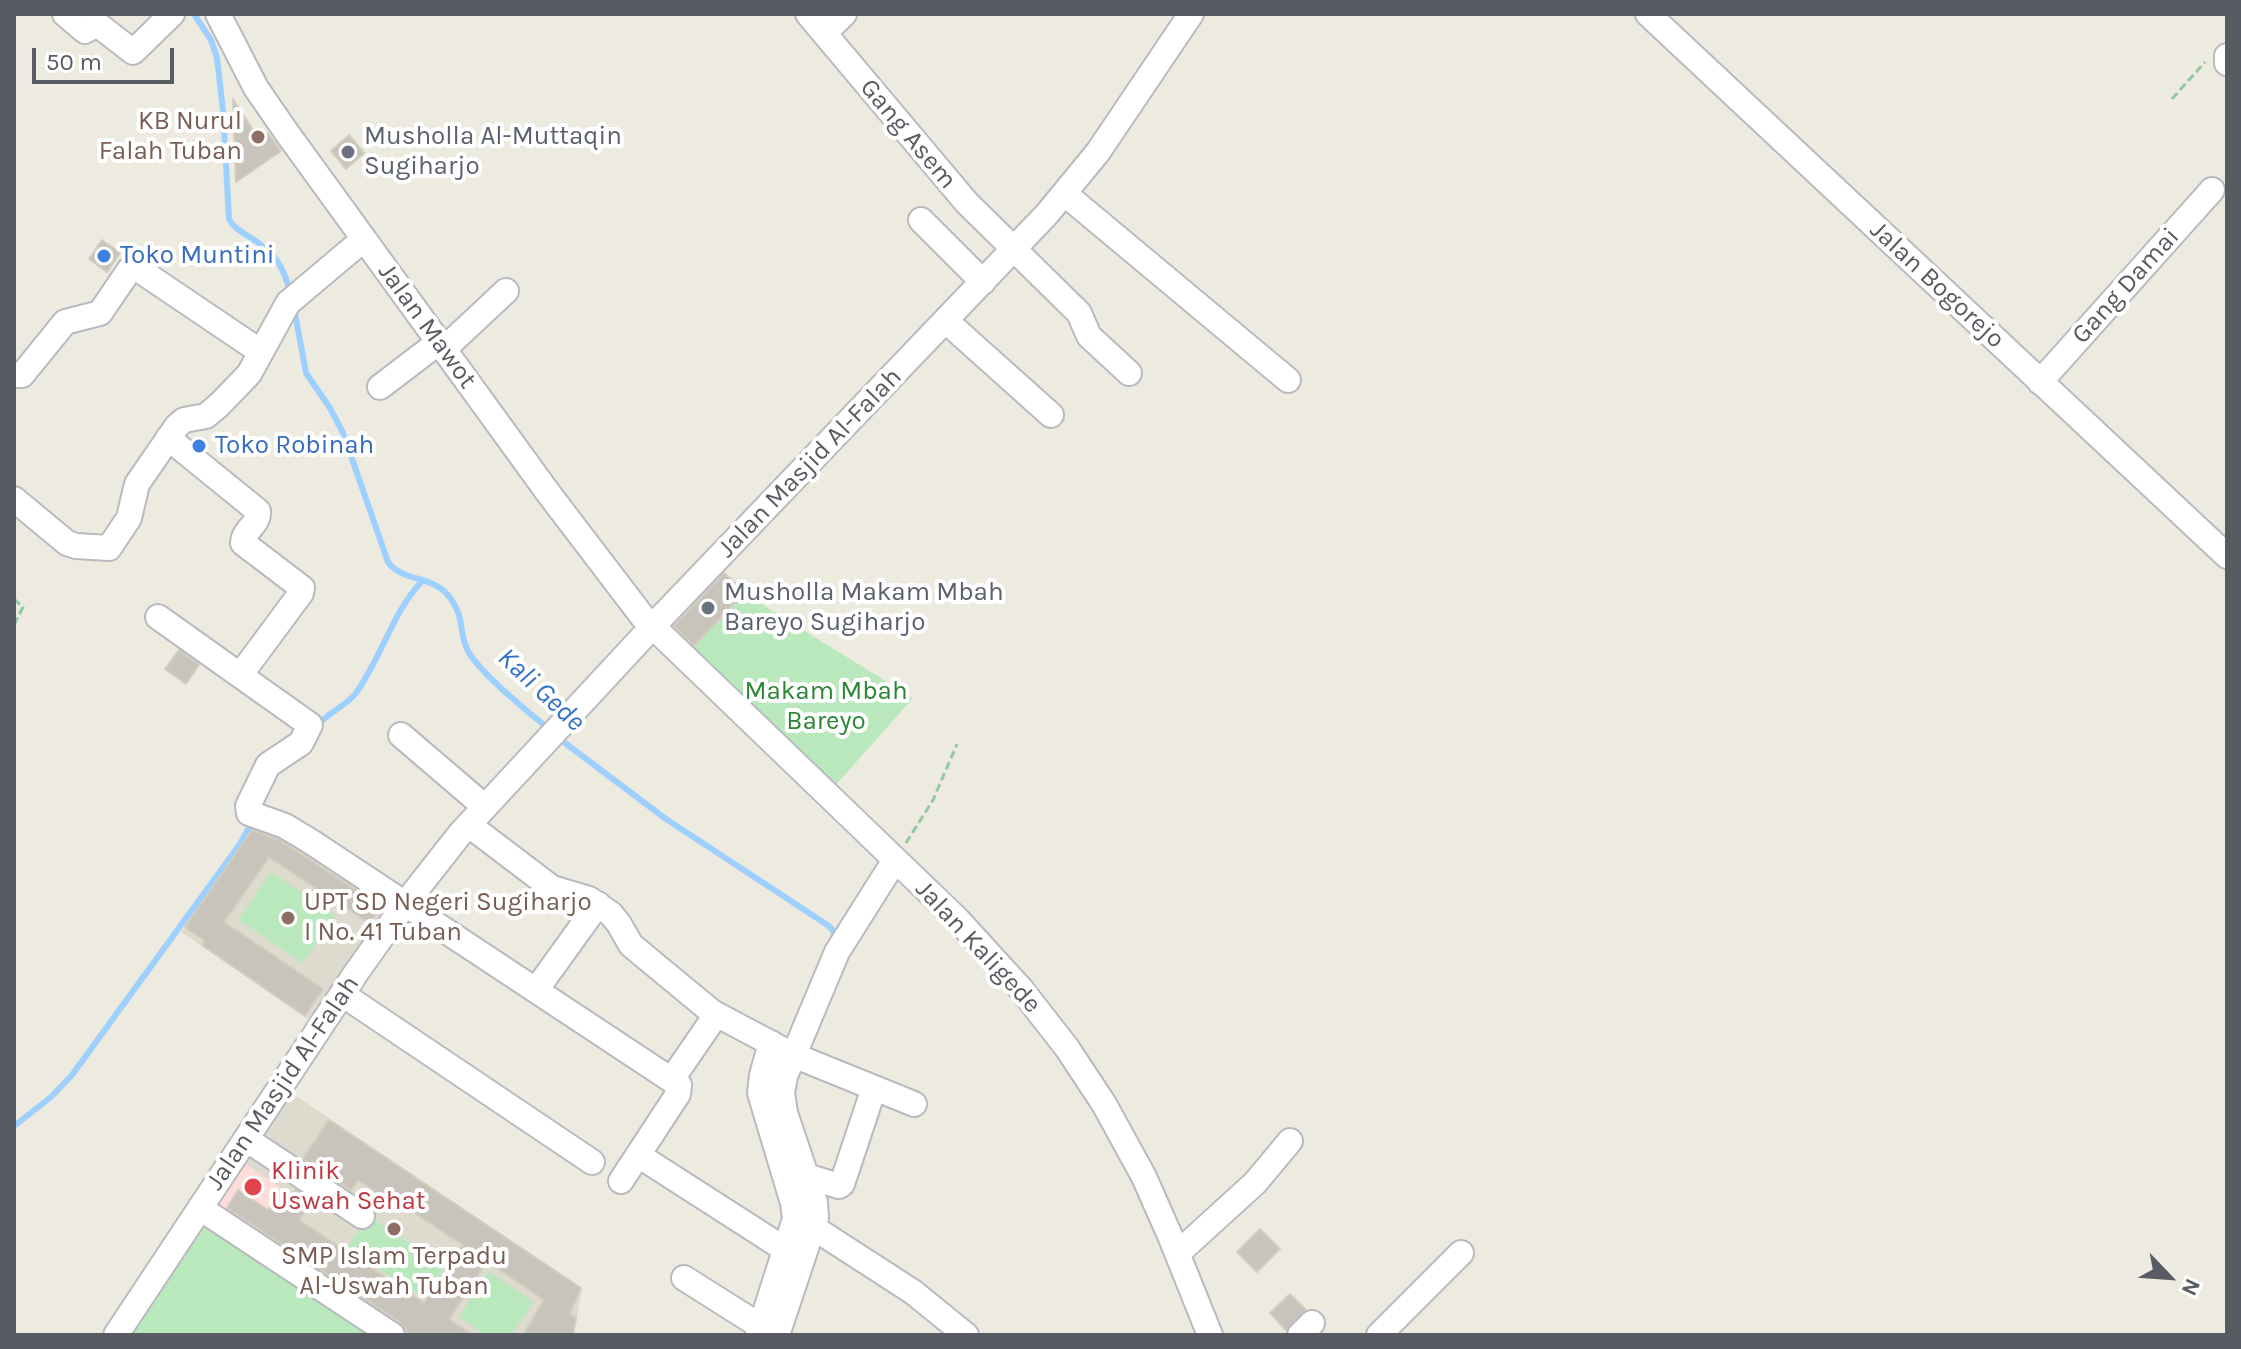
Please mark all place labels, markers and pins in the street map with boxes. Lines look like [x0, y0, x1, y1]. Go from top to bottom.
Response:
place label: KB Nurul Falah Tuban [99, 106, 242, 168]
place label: Musholla Al-Muttaqin Sugiharjo [364, 121, 622, 182]
marker: KB Nurul Falah Tuban [249, 128, 267, 146]
marker: Musholla Al-Muttaqin Sugiharjo [339, 143, 357, 161]
place label: Toko Muntini [120, 240, 275, 272]
marker: Toko Muntini [95, 247, 113, 265]
place label: Toko Robinah [215, 430, 374, 462]
marker: Toko Robinah [190, 437, 208, 455]
place label: Musholla Makam Mbah Bareyo Sugiharjo [724, 577, 1004, 638]
marker: Musholla Makam Mbah Bareyo Sugiharjo [699, 599, 717, 617]
place label: UPT SD Negeri Sugiharjo I No. 41 Tuban [304, 887, 592, 948]
marker: UPT SD Negeri Sugiharjo I No. 41 Tuban [279, 909, 297, 927]
place label: Klinik Uswah Sehat [271, 1156, 426, 1218]
marker: Klinik Uswah Sehat [242, 1176, 264, 1198]
marker: SMP Islam Terpadu Al-Uswah Tuban [385, 1220, 403, 1238]
place label: SMP Islam Terpadu Al-Uswah Tuban [281, 1241, 507, 1302]

